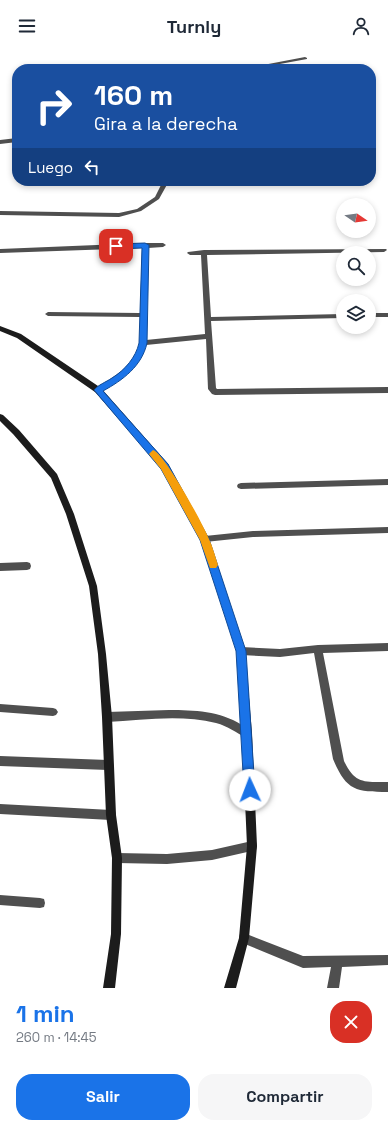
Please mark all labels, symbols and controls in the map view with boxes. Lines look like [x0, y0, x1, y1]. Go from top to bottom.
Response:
icon: menu [16, 15, 38, 37]
text: Turnly [167, 15, 221, 38]
icon: person [350, 15, 372, 37]
text: 160 m [94, 77, 173, 113]
icon: right [28, 80, 80, 132]
text: Gira a la derecha [94, 112, 238, 135]
icon: left [81, 156, 103, 178]
text: Luego [28, 158, 73, 177]
north arrow [336, 198, 376, 238]
map controls [336, 198, 376, 334]
pin [99, 229, 133, 263]
icon: arrive [105, 235, 127, 257]
button: search [336, 246, 376, 286]
button: layers [336, 294, 376, 334]
position arrow [229, 769, 271, 811]
text: 1 min [16, 998, 75, 1029]
button: close [330, 1001, 372, 1043]
text: 260 m · 14:45 [16, 1029, 97, 1046]
button: Salir [16, 1074, 190, 1120]
button: Compartir [198, 1074, 372, 1120]

